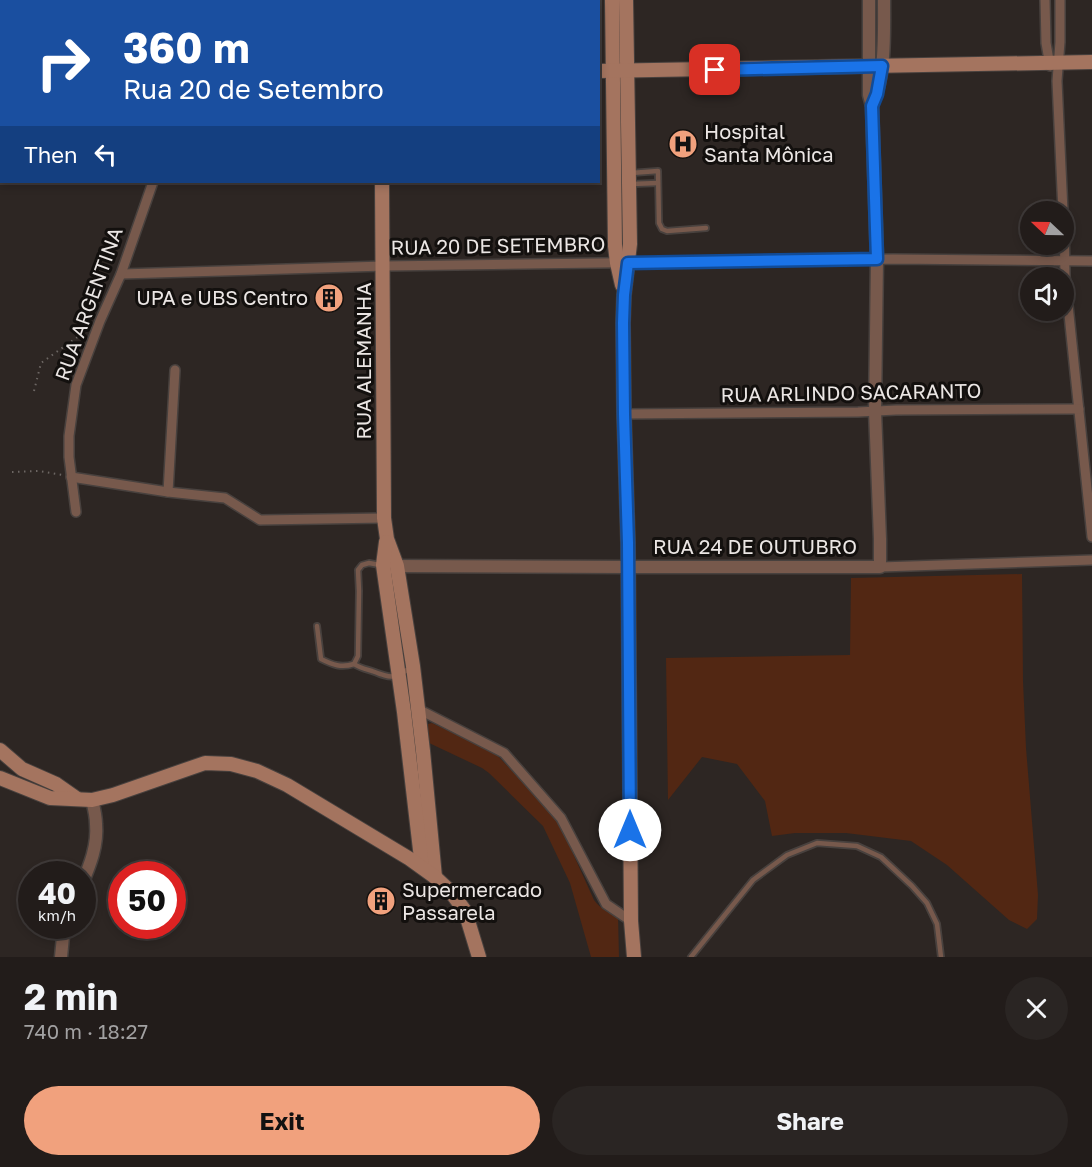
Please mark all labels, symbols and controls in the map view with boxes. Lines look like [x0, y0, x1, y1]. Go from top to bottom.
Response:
text: 360 m [123, 22, 250, 72]
icon: right [24, 24, 102, 102]
pin [689, 44, 740, 95]
icon: arrive [698, 53, 731, 86]
text: Rua 20 de Setembro [123, 73, 384, 105]
place label: Hospital Santa Mônica [704, 119, 834, 166]
hospital icon: Hospital Santa Mônica [667, 128, 699, 160]
icon: left [89, 138, 122, 171]
text: Then [24, 141, 77, 168]
north arrow [1020, 201, 1074, 255]
map controls [1020, 201, 1074, 321]
street label: RUA ARGENTINA [49, 224, 127, 384]
street label: RUA 20 DE SETEMBRO [390, 231, 606, 259]
button: sound [1020, 267, 1074, 321]
building icon: UPA e UBS Centro [313, 282, 345, 314]
street label: RUA ALEMANHA [351, 282, 375, 440]
place label: UPA e UBS Centro [136, 285, 308, 309]
street label: RUA ARLINDO SACARANTO [720, 378, 982, 406]
street label: RUA 24 DE OUTUBRO [653, 534, 857, 558]
position arrow [598, 798, 662, 862]
speed limit sign: 50 [108, 861, 186, 939]
text: 40 [38, 875, 76, 911]
place label: Supermercado Passarela [402, 877, 542, 924]
building icon: Supermercado Passarela [365, 885, 397, 917]
text: km/h [38, 906, 76, 924]
text: 2 min [24, 975, 118, 1018]
button: close [1005, 977, 1068, 1040]
text: 740 m · 18:27 [24, 1019, 148, 1043]
button: Exit [24, 1086, 540, 1155]
button: Share [552, 1086, 1068, 1155]

